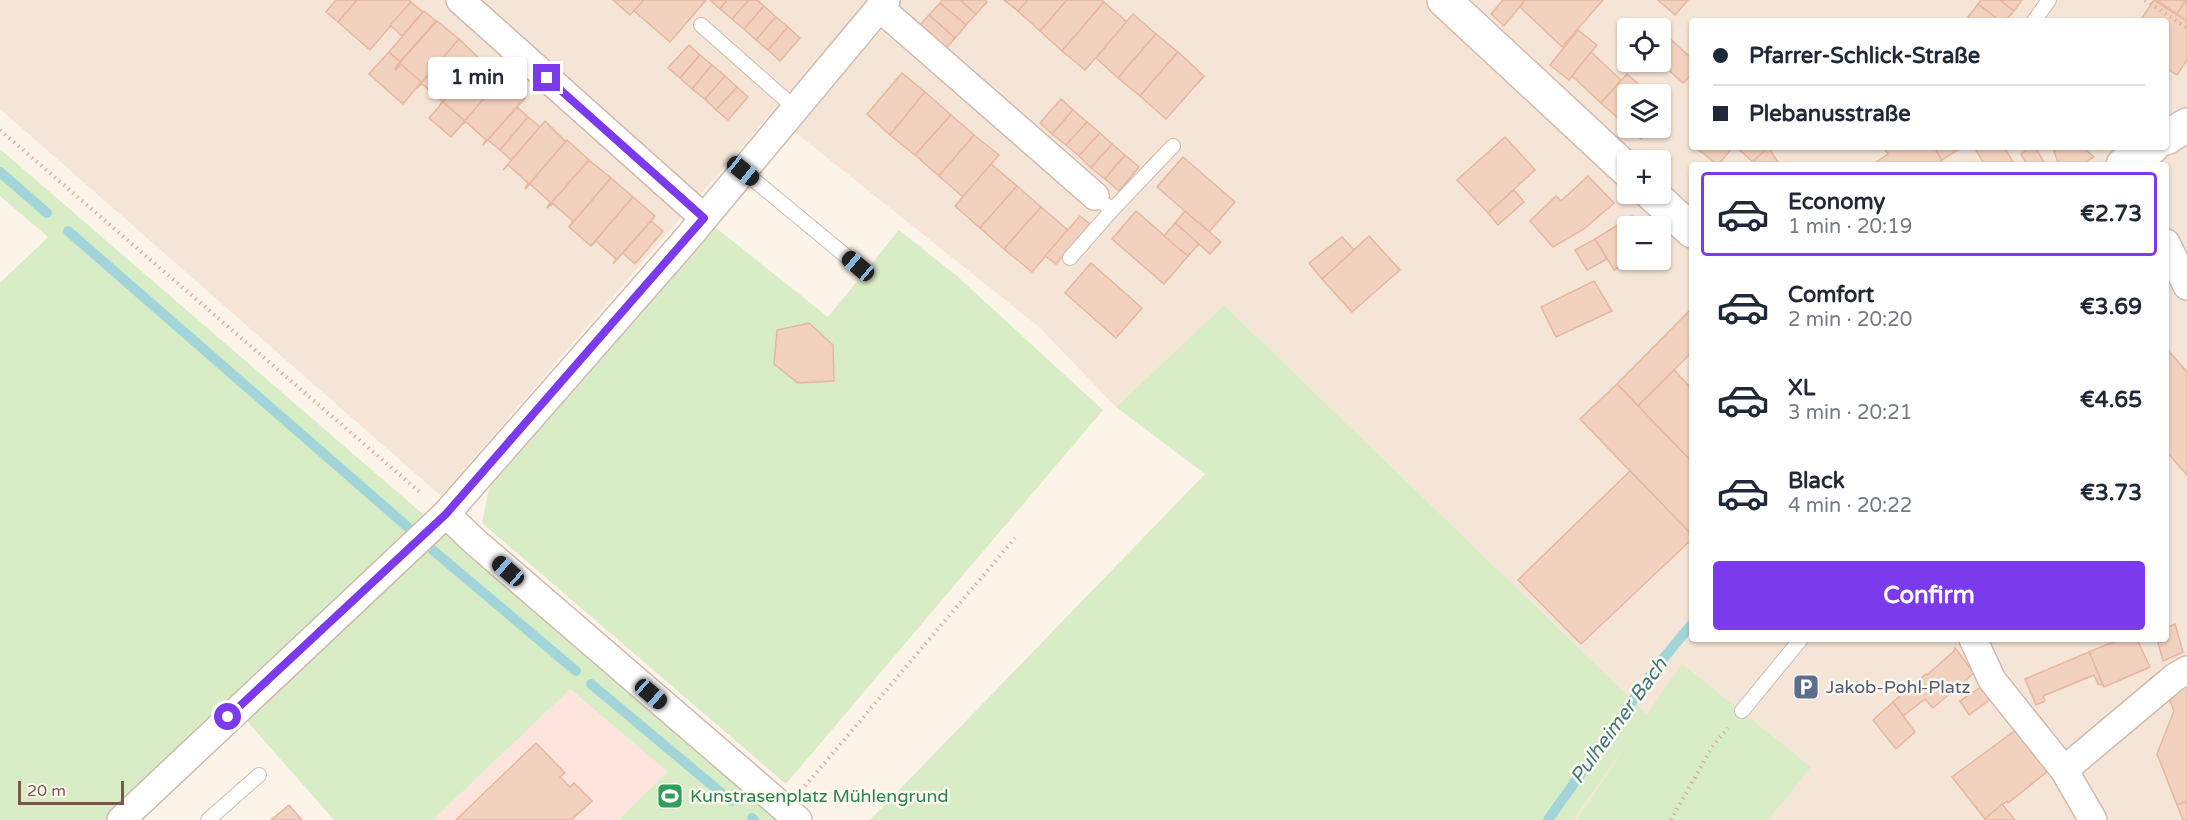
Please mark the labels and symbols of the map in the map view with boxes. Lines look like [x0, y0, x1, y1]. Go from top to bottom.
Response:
callout: 1 min [427, 57, 526, 99]
route end [533, 64, 560, 91]
car [723, 153, 763, 189]
car [838, 248, 878, 284]
car [489, 552, 527, 590]
water label: Pulheimer Bach [1565, 653, 1673, 788]
parking icon: Jakob-Pohl-Platz [1791, 672, 1821, 702]
car [632, 675, 670, 713]
place label: Jakob-Pohl-Platz [1826, 676, 1971, 698]
route start [214, 703, 241, 730]
scale bar [18, 778, 124, 806]
sports icon: Kunstrasenplatz Mühlengrund [655, 781, 685, 811]
place label: Kunstrasenplatz Mühlengrund [690, 785, 949, 807]

